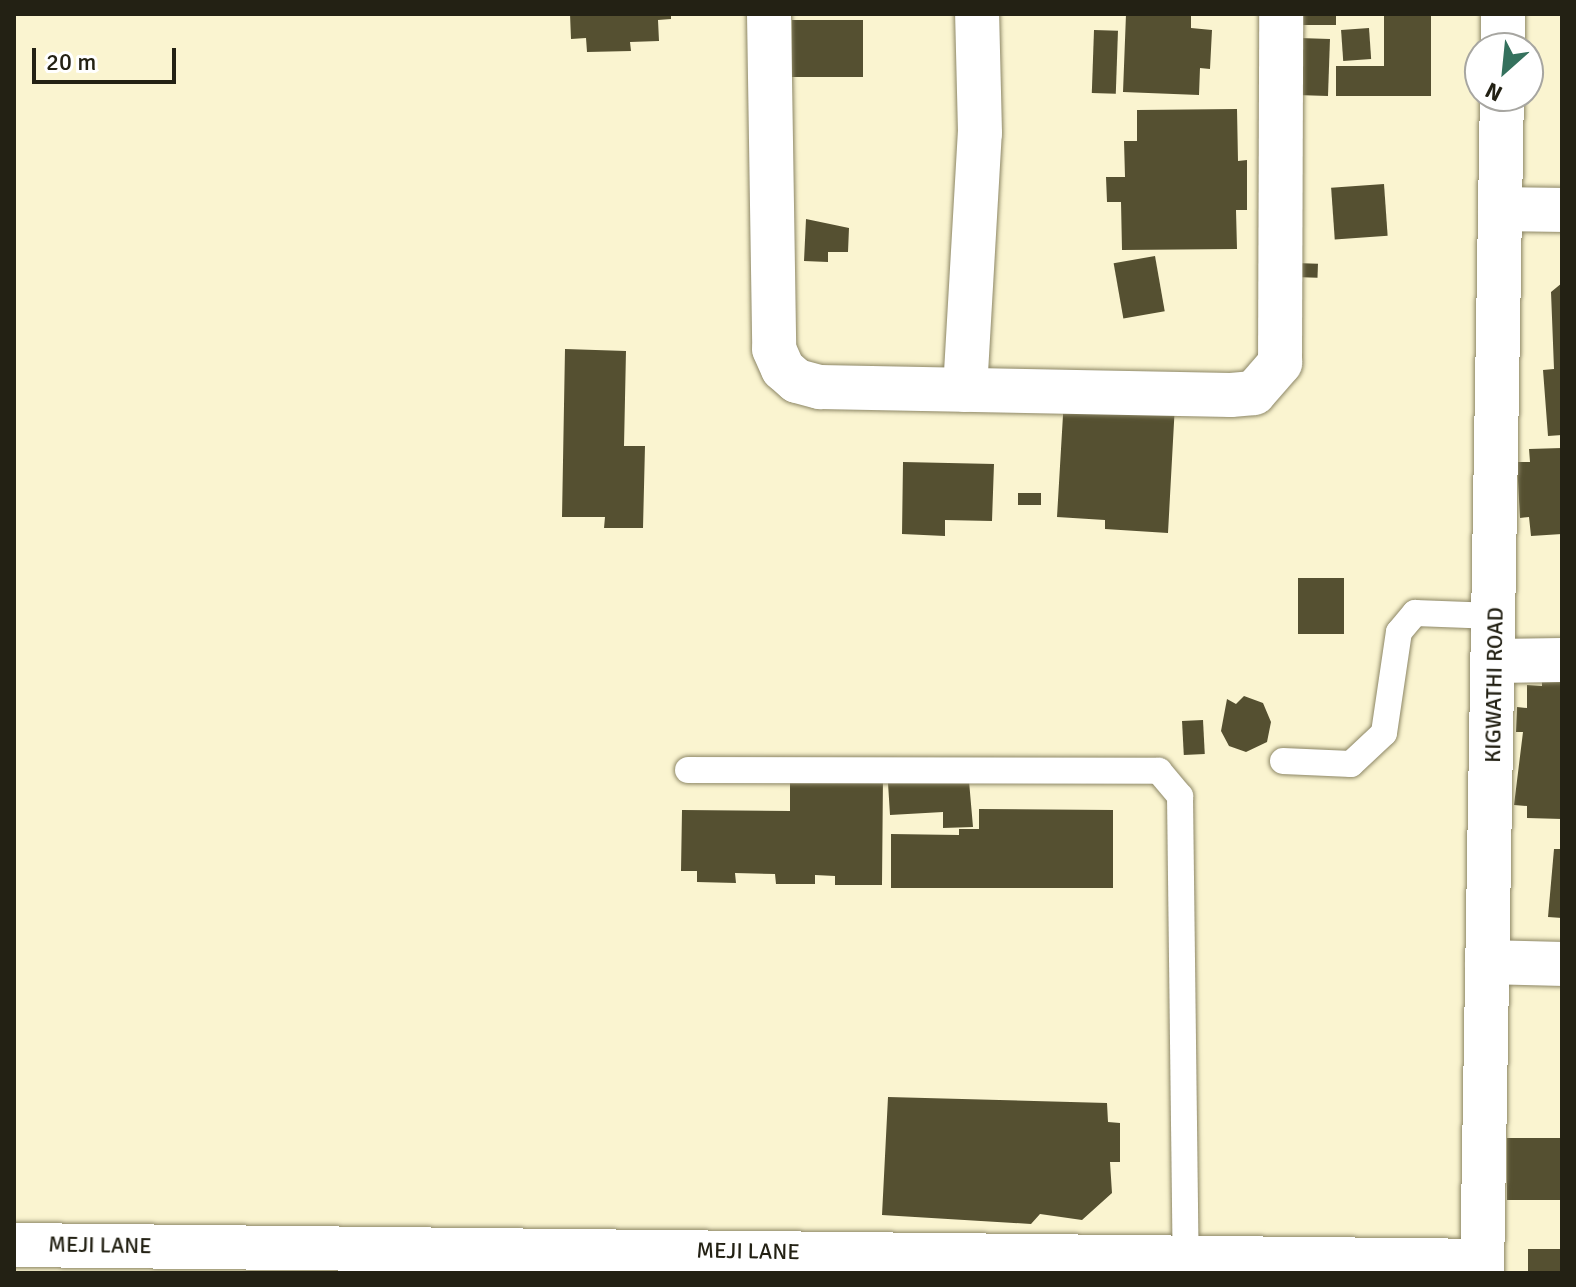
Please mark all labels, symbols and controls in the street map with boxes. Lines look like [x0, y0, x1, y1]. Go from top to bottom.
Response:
scale bar [36, 32, 180, 82]
north arrow [1464, 32, 1544, 112]
text: 20 m [46, 47, 96, 77]
text: N [1481, 77, 1507, 108]
street label: KIGWATHI ROAD [1479, 607, 1509, 763]
street label: MEJI LANE [48, 1231, 152, 1259]
street label: MEJI LANE [696, 1237, 800, 1265]

